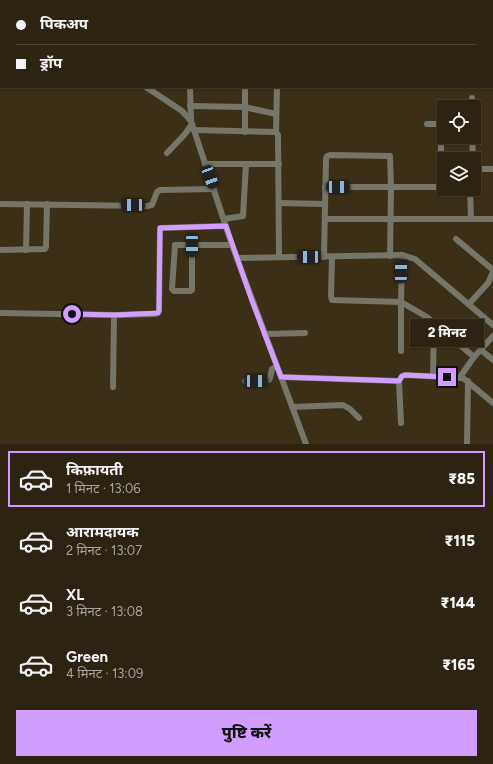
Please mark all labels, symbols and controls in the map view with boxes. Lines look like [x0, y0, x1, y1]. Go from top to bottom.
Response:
text: पिकअप [40, 15, 88, 33]
text: ड्रॉप [40, 54, 62, 72]
map controls [437, 100, 481, 196]
button: locate [437, 100, 481, 144]
button: layers [437, 152, 481, 196]
car [200, 164, 220, 190]
car [326, 181, 350, 193]
car [121, 199, 145, 211]
car [186, 233, 198, 257]
car [297, 251, 321, 263]
car [395, 259, 407, 283]
route start [63, 305, 81, 323]
callout: 2 मिनट [410, 319, 484, 347]
text: 2 मिनट [428, 325, 466, 340]
route end [438, 368, 456, 386]
car [244, 375, 268, 387]
icon: car [18, 461, 54, 497]
text: किफ़ायती [66, 461, 123, 479]
text: ₹85 [448, 470, 475, 488]
text: 1 मिनट · 13:06 [66, 481, 141, 496]
icon: car [18, 523, 54, 559]
text: आरामदायक [66, 523, 139, 541]
text: ₹115 [445, 532, 475, 550]
text: 2 मिनट · 13:07 [66, 543, 142, 558]
icon: car [18, 585, 54, 621]
text: XL [66, 586, 84, 604]
text: ₹144 [441, 594, 475, 612]
text: 3 मिनट · 13:08 [66, 604, 143, 619]
icon: car [18, 647, 54, 683]
text: Green [66, 648, 108, 666]
text: ₹165 [442, 656, 475, 674]
text: 4 मिनट · 13:09 [66, 666, 143, 681]
button: पुष्टि करें [16, 710, 477, 756]

